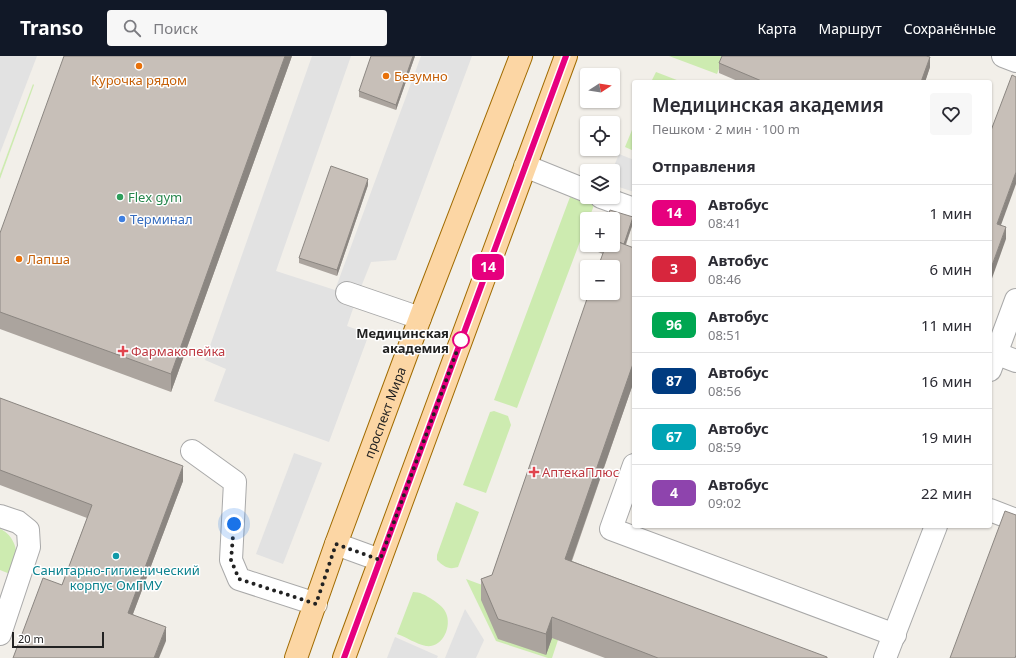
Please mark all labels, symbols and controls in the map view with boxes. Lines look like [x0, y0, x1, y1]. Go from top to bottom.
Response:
search box [107, 10, 387, 46]
text: Transo [20, 15, 83, 41]
icon: search [121, 17, 143, 39]
text: Поиск [153, 18, 198, 38]
text: Карта [757, 19, 796, 38]
text: Маршрут [818, 19, 882, 38]
text: Сохранённые [904, 19, 996, 38]
marker: Курочка рядом [134, 61, 144, 71]
place label: Безумно [394, 67, 448, 85]
north arrow [580, 68, 620, 108]
map controls [580, 68, 620, 300]
place label: Курочка рядом [91, 71, 187, 89]
marker: Безумно [381, 71, 391, 81]
text: Медицинская академия [652, 92, 884, 118]
button: heart [930, 93, 972, 135]
button: locate [580, 116, 620, 156]
text: Пешком · 2 мин · 100 m [652, 120, 800, 138]
text: Отправления [652, 156, 756, 176]
button: layers [580, 164, 620, 204]
place label: Flex gym [128, 188, 182, 206]
marker: Flex gym [115, 192, 125, 202]
text: Автобус [708, 194, 769, 214]
text: 14 [666, 203, 682, 222]
text: 1 мин [929, 203, 972, 223]
place label: Терминал [130, 210, 193, 228]
button: + [580, 212, 620, 252]
marker: Терминал [117, 214, 127, 224]
text: 08:41 [708, 214, 741, 232]
place label: Лапша [27, 250, 70, 268]
text: Автобус [708, 250, 769, 270]
marker: Лапша [14, 254, 24, 264]
line badge: 14 [470, 254, 506, 280]
text: 14 [480, 257, 496, 276]
text: 3 [670, 259, 678, 278]
text: 6 мин [929, 259, 972, 279]
button: − [580, 260, 620, 300]
text: 08:46 [708, 270, 741, 288]
text: Автобус [708, 306, 769, 326]
text: 96 [666, 315, 682, 334]
text: 11 мин [921, 315, 972, 335]
place label: Медицинская академия [356, 324, 449, 357]
text: 08:51 [708, 326, 741, 344]
marker: Медицинская академия [452, 331, 470, 349]
place label: Фармакопейка [131, 342, 225, 360]
marker: Фармакопейка [118, 346, 128, 356]
text: Автобус [708, 362, 769, 382]
street label: проспект Мира [360, 364, 410, 461]
text: 87 [666, 371, 682, 390]
text: 16 мин [921, 371, 972, 391]
text: 08:56 [708, 382, 741, 400]
text: Автобус [708, 418, 769, 438]
text: 67 [666, 427, 682, 446]
text: 19 мин [921, 427, 972, 447]
text: 08:59 [708, 438, 741, 456]
place label: АптекаПлюс [542, 463, 619, 481]
marker: АптекаПлюс [529, 467, 539, 477]
text: Автобус [708, 474, 769, 494]
text: 4 [670, 483, 678, 502]
text: 22 мин [921, 483, 972, 503]
text: 09:02 [708, 494, 741, 512]
your location [224, 514, 244, 534]
marker: Санитарно-гигиенический корпус ОмГМУ [111, 551, 121, 561]
place label: Санитарно-гигиенический корпус ОмГМУ [32, 561, 200, 594]
scale bar [12, 630, 104, 649]
text: 20 m [18, 631, 44, 646]

